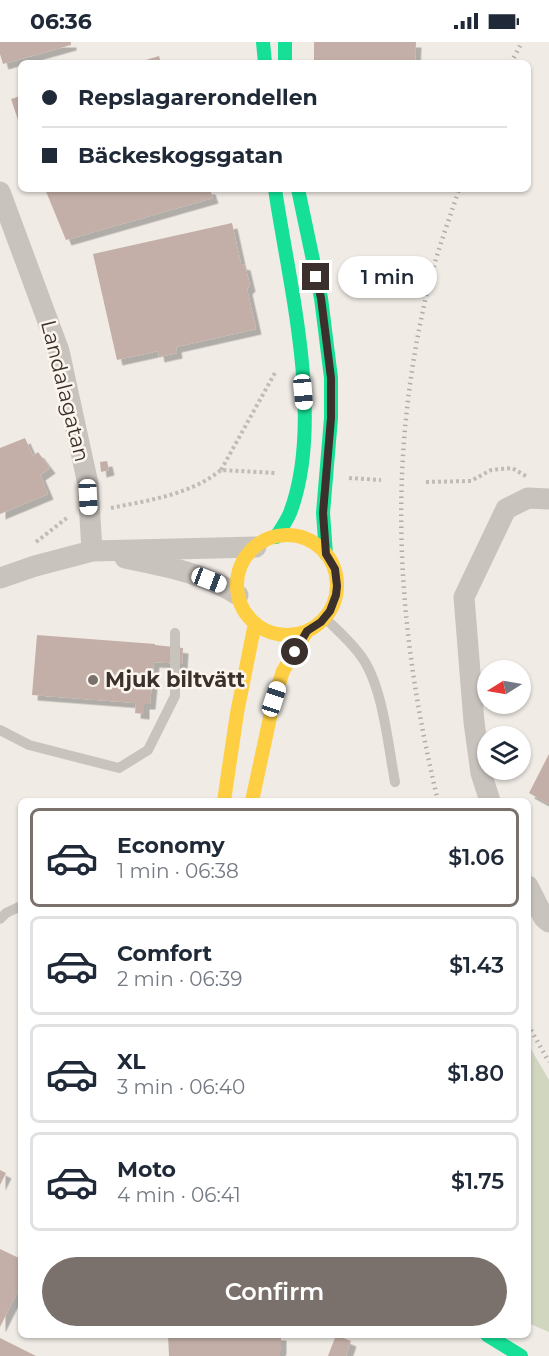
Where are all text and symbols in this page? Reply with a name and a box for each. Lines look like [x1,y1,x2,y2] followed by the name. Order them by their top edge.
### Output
[30,8,92,35] text: 06:36
[78,84,318,111] text: Repslagarerondellen
[78,142,283,169] text: Bäckeskogsgatan
[337,256,436,298] callout: 1 min
[302,263,329,290] route end
[361,265,414,289] text: 1 min
[36,317,95,464] street label: Landalagatan
[292,373,314,411] car
[78,479,98,515] car
[189,565,229,595] car
[281,638,308,665] route start
[477,660,531,714] north arrow
[477,660,531,780] map controls
[105,667,245,692] place label: Mjuk biltvätt
[86,673,100,687] marker: Mjuk biltvätt
[260,679,288,719] car
[477,726,531,780] button: layers
[45,831,99,885] icon: car
[117,832,225,859] text: Economy
[448,844,504,871] text: $1.06
[117,859,239,883] text: 1 min · 06:38
[45,939,99,993] icon: car
[117,940,212,967] text: Comfort
[449,952,504,979] text: $1.43
[117,967,242,991] text: 2 min · 06:39
[45,1047,99,1101] icon: car
[117,1048,146,1075] text: XL
[447,1060,504,1087] text: $1.80
[117,1075,245,1099] text: 3 min · 06:40
[45,1155,99,1209] icon: car
[117,1156,176,1183] text: Moto
[451,1168,504,1195] text: $1.75
[117,1183,241,1207] text: 4 min · 06:41
[42,1257,507,1326] button: Confirm

